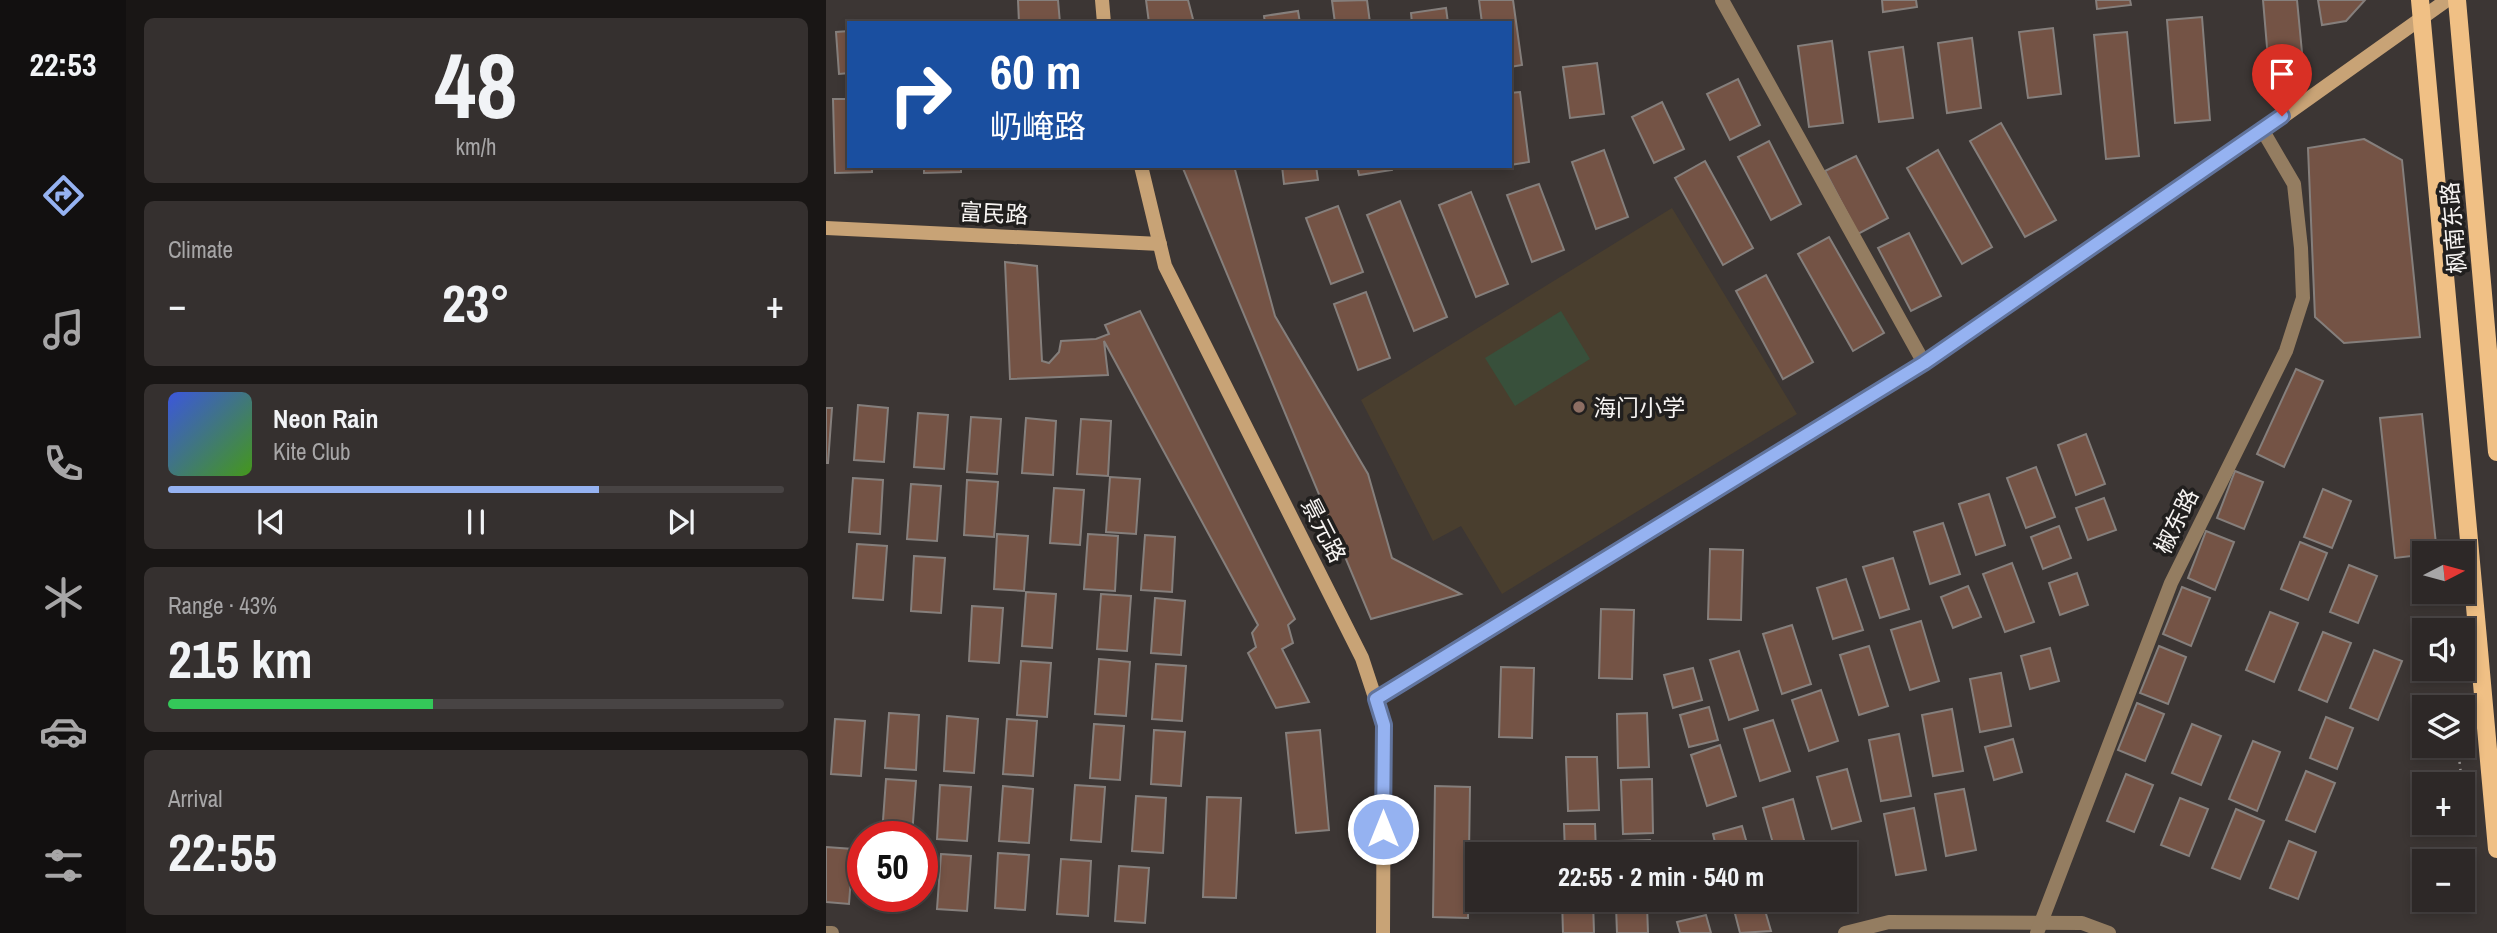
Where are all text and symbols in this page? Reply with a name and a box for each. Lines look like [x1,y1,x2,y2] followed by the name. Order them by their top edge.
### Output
[435,24,518,146] text: 48
[990,38,1082,104] text: 60 m
[29,43,97,86] text: 22:53
[2252,44,2312,116] pin
[875,49,966,140] icon: right
[2263,55,2301,93] icon: arrive
[990,105,1086,148] text: 屷崦路
[456,131,496,162] text: km/h
[39,171,88,220] icon: directions
[2434,181,2472,275] street label: 枫南东路
[959,196,1029,230] street label: 富民路
[168,234,233,265] text: Climate
[442,268,510,338] text: 23°
[168,279,186,330] text: −
[766,279,784,330] text: +
[39,305,88,354] icon: music
[1593,392,1685,423] place label: 海门小学
[1571,399,1587,415] marker: 海门小学
[273,401,378,436] text: Neon Rain
[273,436,351,467] text: Kite Club
[39,439,88,488] icon: phone
[2147,483,2205,559] street label: 椒东路
[1295,492,1353,568] street label: 景元路
[252,503,290,541] icon: previous
[457,503,495,541] icon: pause
[662,503,700,541] icon: next
[2412,541,2474,604] north arrow
[2412,541,2475,912] map controls
[39,573,88,622] icon: climate
[168,590,277,621] text: Range · 43%
[2412,618,2475,681] button: sound
[168,624,313,694] text: 215 km
[2412,695,2475,758] button: layers
[39,707,88,756] icon: car
[2412,772,2475,835] button: +
[168,783,223,814] text: Arrival
[1346,792,1420,866] position arrow
[168,817,277,887] text: 22:55
[847,821,938,912] speed limit sign: 50
[39,841,88,890] icon: filters
[2412,849,2475,912] button: −
[1558,859,1764,894] text: 22:55 · 2 min · 540 m

